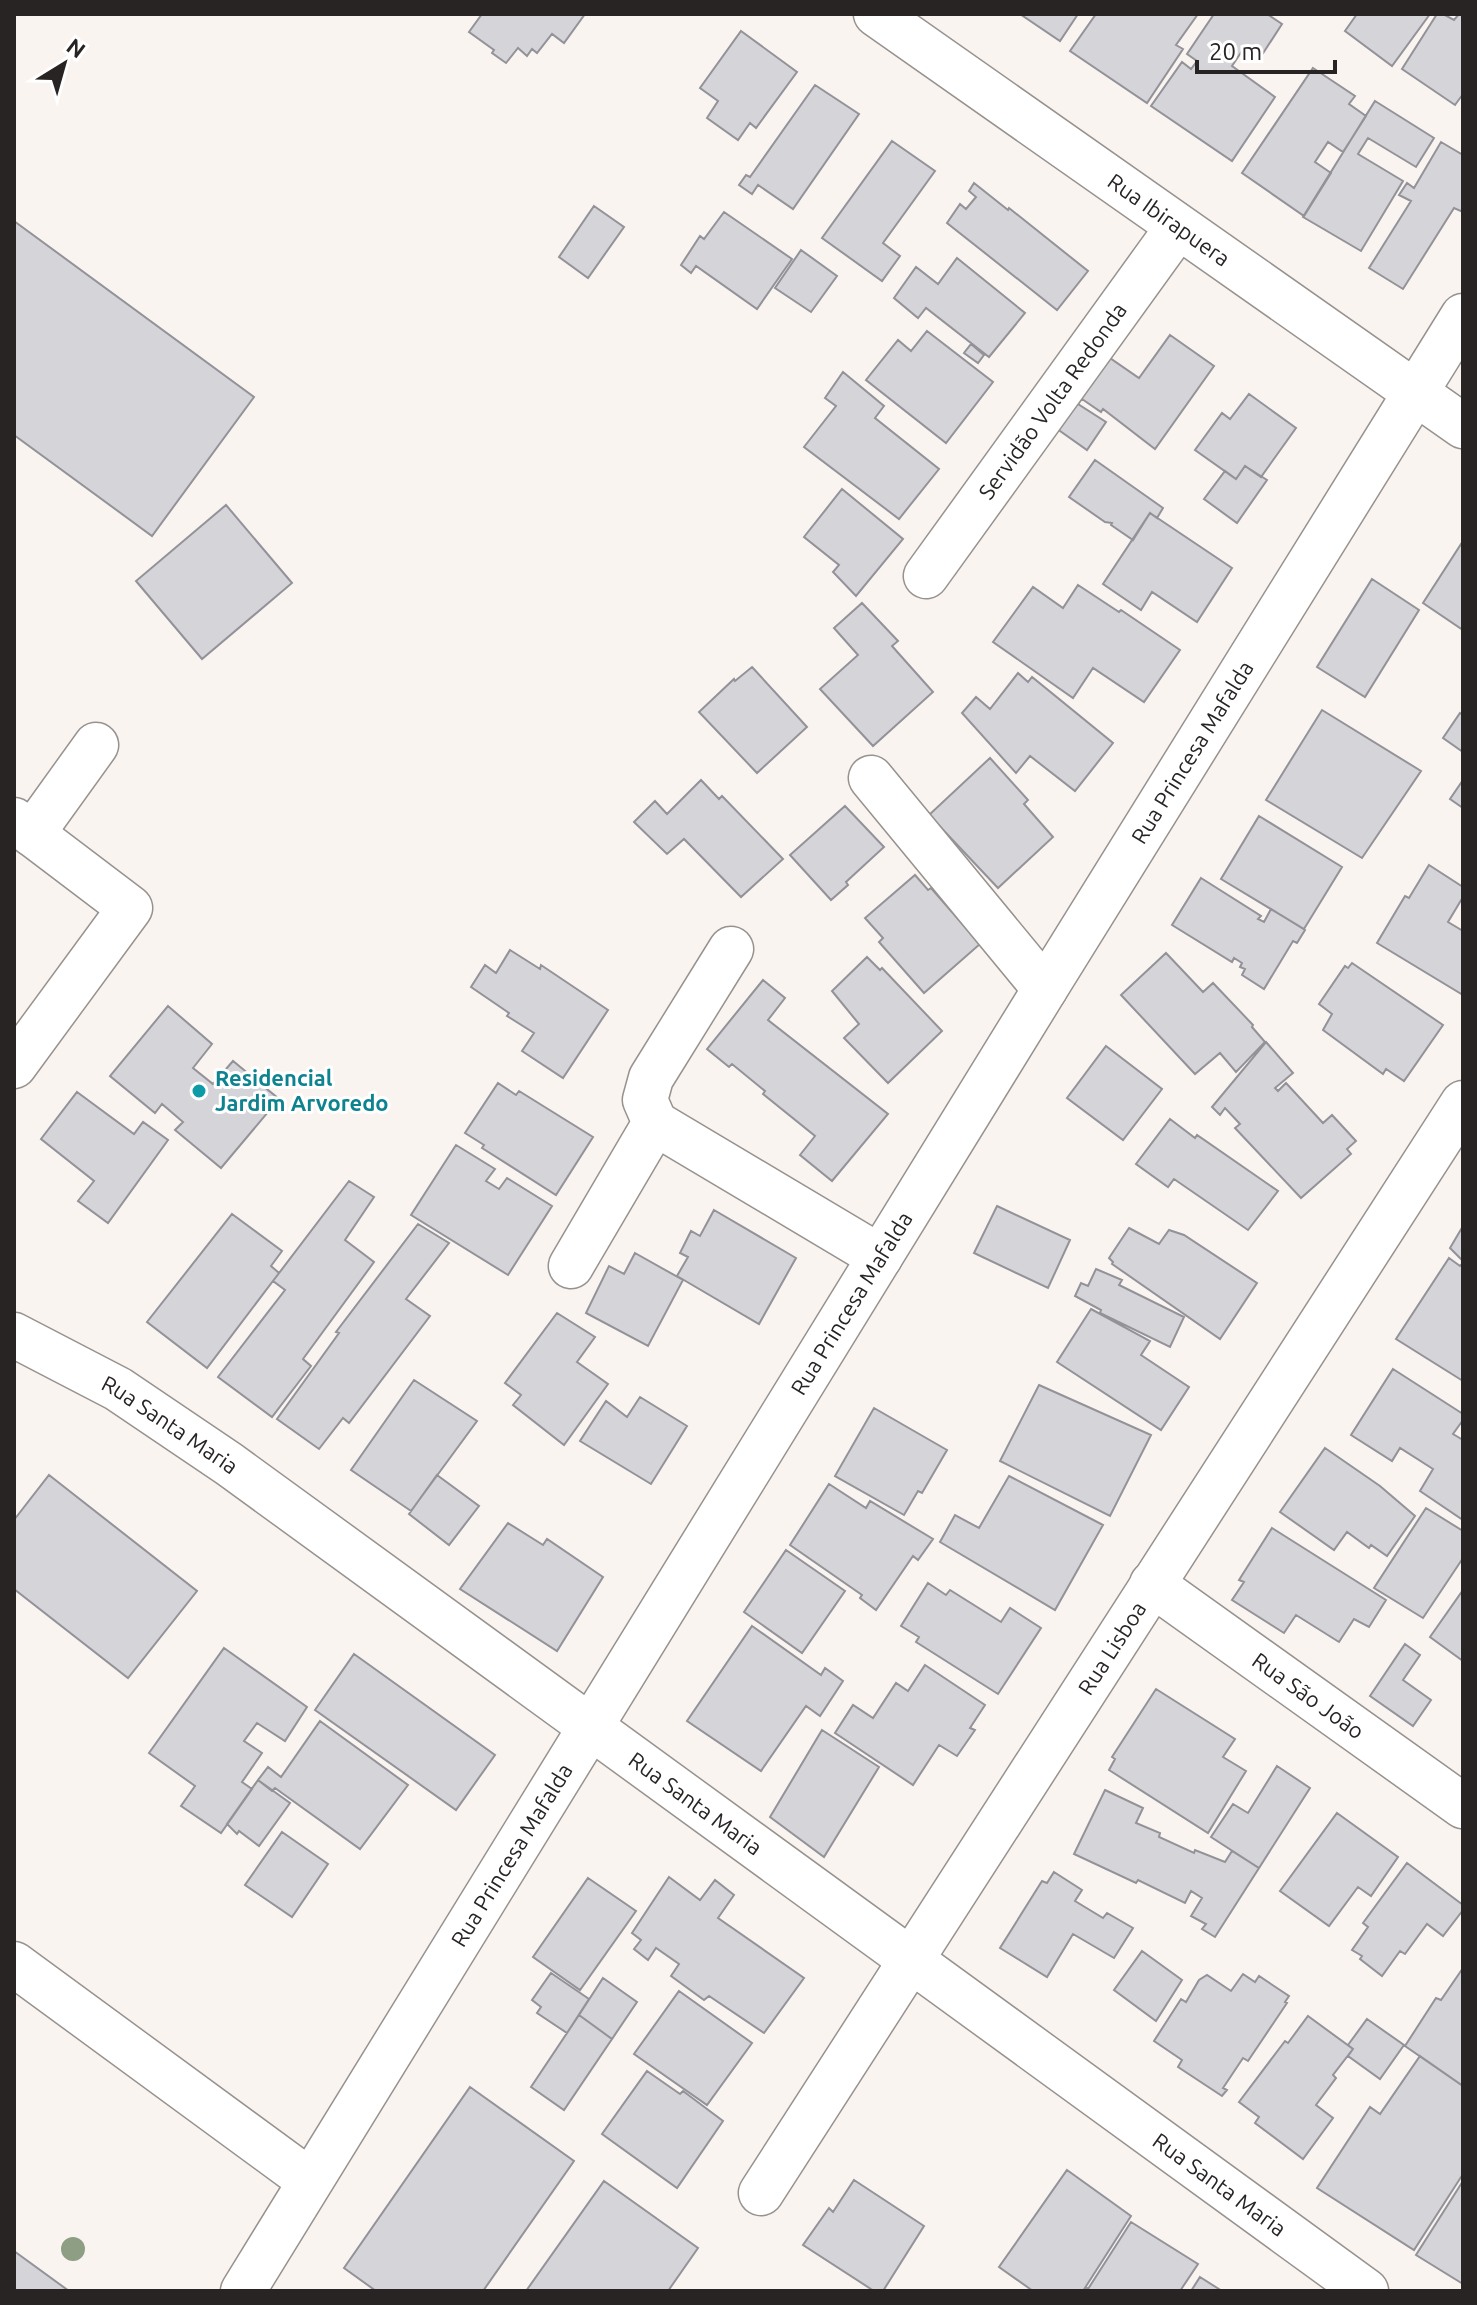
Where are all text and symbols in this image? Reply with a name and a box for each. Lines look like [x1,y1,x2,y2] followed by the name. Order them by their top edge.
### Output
[24,24,104,104] north arrow
[1197,24,1335,74] scale bar
[62,33,90,63] text: N
[1209,38,1262,65] text: 20 m
[1103,168,1235,271] street label: Rua Ibirapuera
[973,298,1131,504] street label: Servidão Volta Redonda
[1126,656,1258,848] street label: Rua Princesa Mafalda
[215,1065,389,1115] place label: Residencial Jardim Arvoredo
[190,1082,208,1100] marker: Residencial Jardim Arvoredo
[785,1207,917,1399] street label: Rua Princesa Mafalda
[98,1370,243,1478] street label: Rua Santa Maria
[1072,1597,1151,1699] street label: Rua Lisboa
[1248,1647,1369,1743] street label: Rua São João
[624,1746,767,1860] street label: Rua Santa Maria
[445,1759,577,1951] street label: Rua Princesa Mafalda
[1148,2127,1291,2241] street label: Rua Santa Maria

